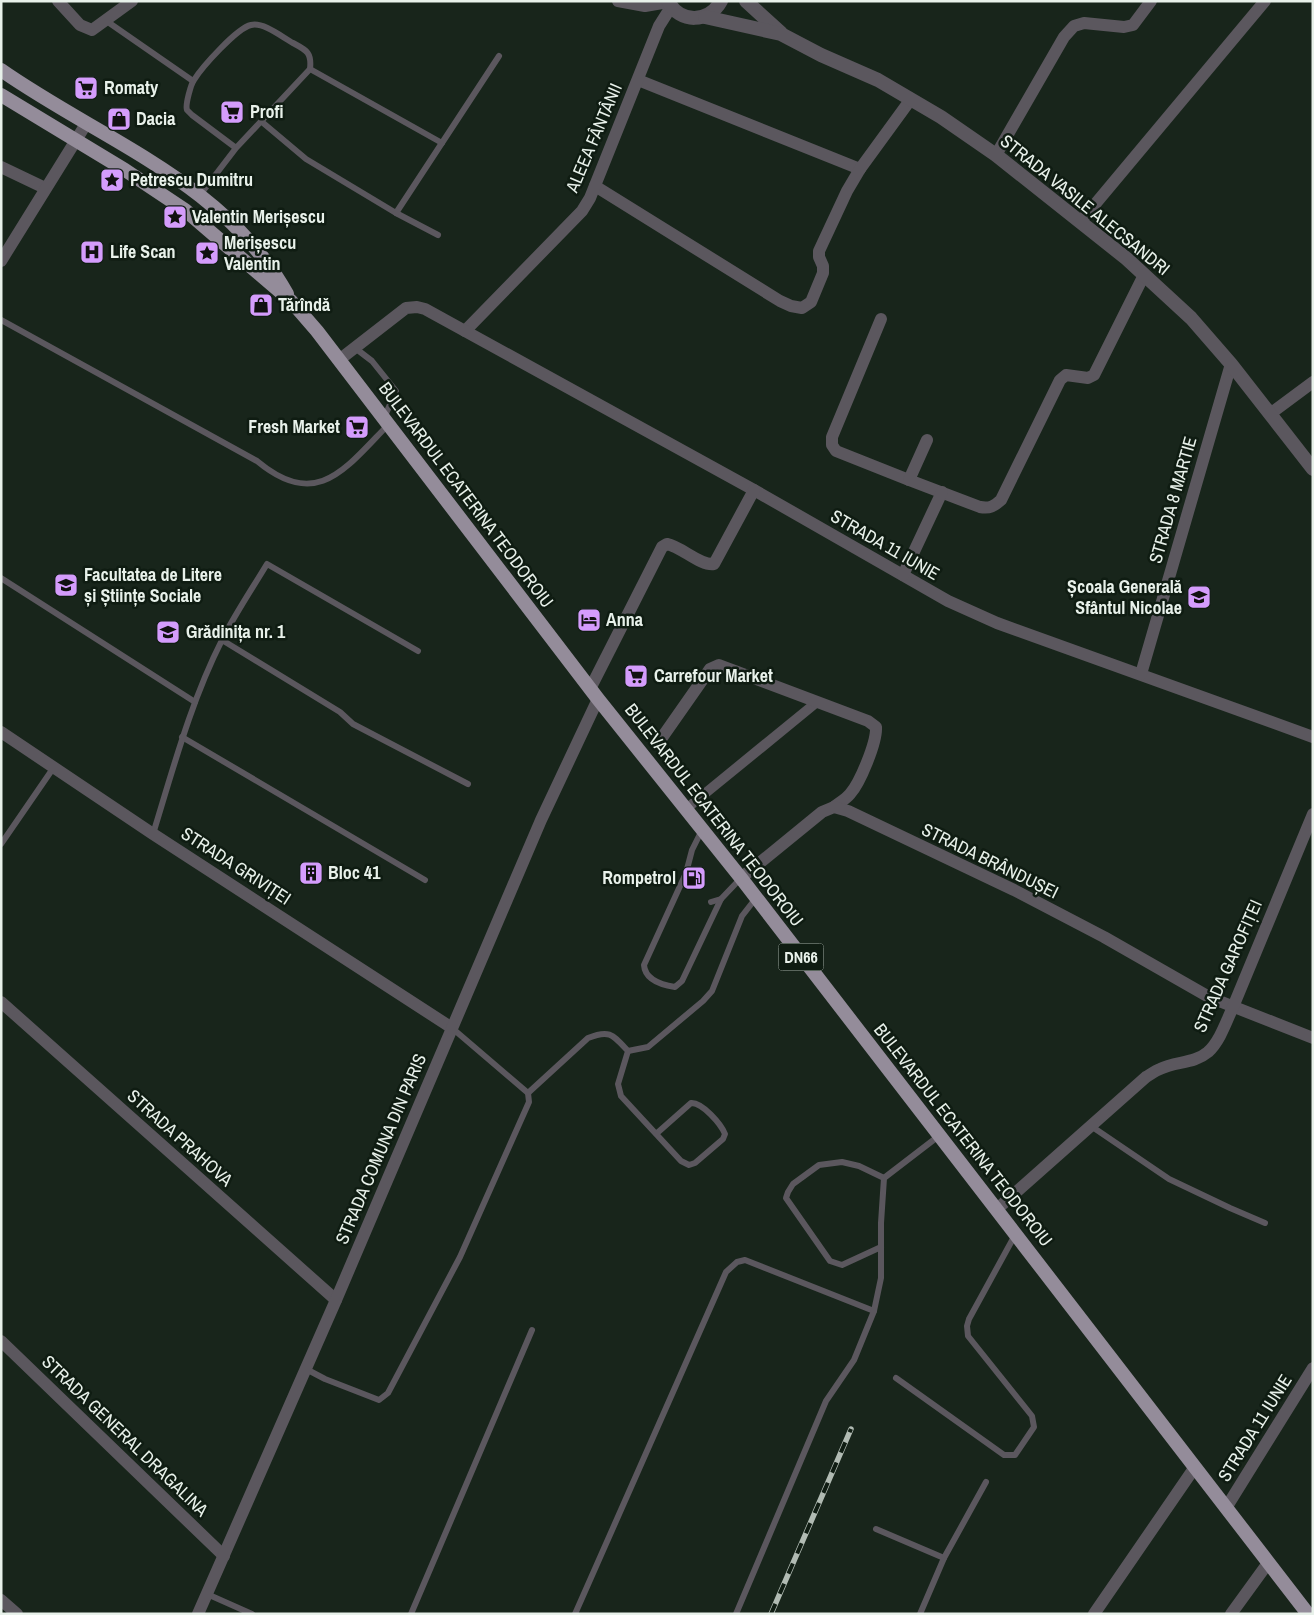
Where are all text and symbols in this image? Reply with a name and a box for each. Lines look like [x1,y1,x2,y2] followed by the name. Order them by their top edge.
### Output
[73,75,99,101] supermarket icon: Romaty
[104,75,159,100] place label: Romaty
[559,79,628,197] street label: ALEEA FÂNTÂNII
[219,99,245,125] supermarket icon: Profi
[250,99,284,124] place label: Profi
[106,106,132,132] shop icon: Dacia
[136,106,176,131] place label: Dacia
[995,128,1175,281] street label: STRADA VASILE ALECSANDRI
[99,167,125,193] place icon: Petrescu Dumitru
[130,167,253,192] place label: Petrescu Dumitru
[162,204,188,230] place icon: Valentin Merișescu
[192,204,325,229] place label: Valentin Merișescu
[224,230,296,276] place label: Merișescu Valentin
[79,239,105,265] hospital icon: Life Scan
[110,239,176,264] place label: Life Scan
[194,240,220,266] place icon: Merișescu Valentin
[248,292,274,318] shop icon: Tărîndă
[278,292,331,317] place label: Tărîndă
[373,377,560,613] street label: BULEVARDUL ECATERINA TEODOROIU
[248,414,340,439] place label: Fresh Market
[344,414,370,440] supermarket icon: Fresh Market
[1142,433,1203,566] street label: STRADA 8 MARTIE
[826,503,944,586] street label: STRADA 11 IUNIE
[84,562,222,608] place label: Facultatea de Litere și Științe Sociale
[53,572,79,598] school or university icon: Facultatea de Litere și Științe Sociale
[1067,574,1183,620] place label: Școala Generală Sfântul Nicolae
[1186,584,1212,610] school or university icon: Școala Generală Sfântul Nicolae
[576,607,602,633] hotel icon: Anna
[606,607,644,632] place label: Anna
[155,619,181,645] school or university icon: Grădinița nr. 1
[186,619,286,644] place label: Grădinița nr. 1
[623,663,649,689] supermarket icon: Carrefour Market
[654,663,773,688] place label: Carrefour Market
[619,698,809,931] street label: BULEVARDUL ECATERINA TEODOROIU
[918,817,1063,905] street label: STRADA BRÂNDUȘEI
[176,821,296,910] street label: STRADA GRIVIȚEI
[298,860,324,886] building icon: Bloc 41
[328,860,381,885] place label: Bloc 41
[602,865,676,890] place label: Rompetrol
[681,865,707,891] fuel station icon: Rompetrol
[1187,896,1268,1036] street label: STRADA GAROFIȚEI
[778,944,824,970] road number: DN66
[868,1018,1058,1251] street label: BULEVARDUL ECATERINA TEODOROIU
[329,1050,432,1248] street label: STRADA COMUNA DIN PARIS
[122,1083,239,1192] street label: STRADA PRAHOVA
[37,1349,214,1522] street label: STRADA GENERAL DRAGALINA
[1212,1369,1297,1486] street label: STRADA 11 IUNIE

